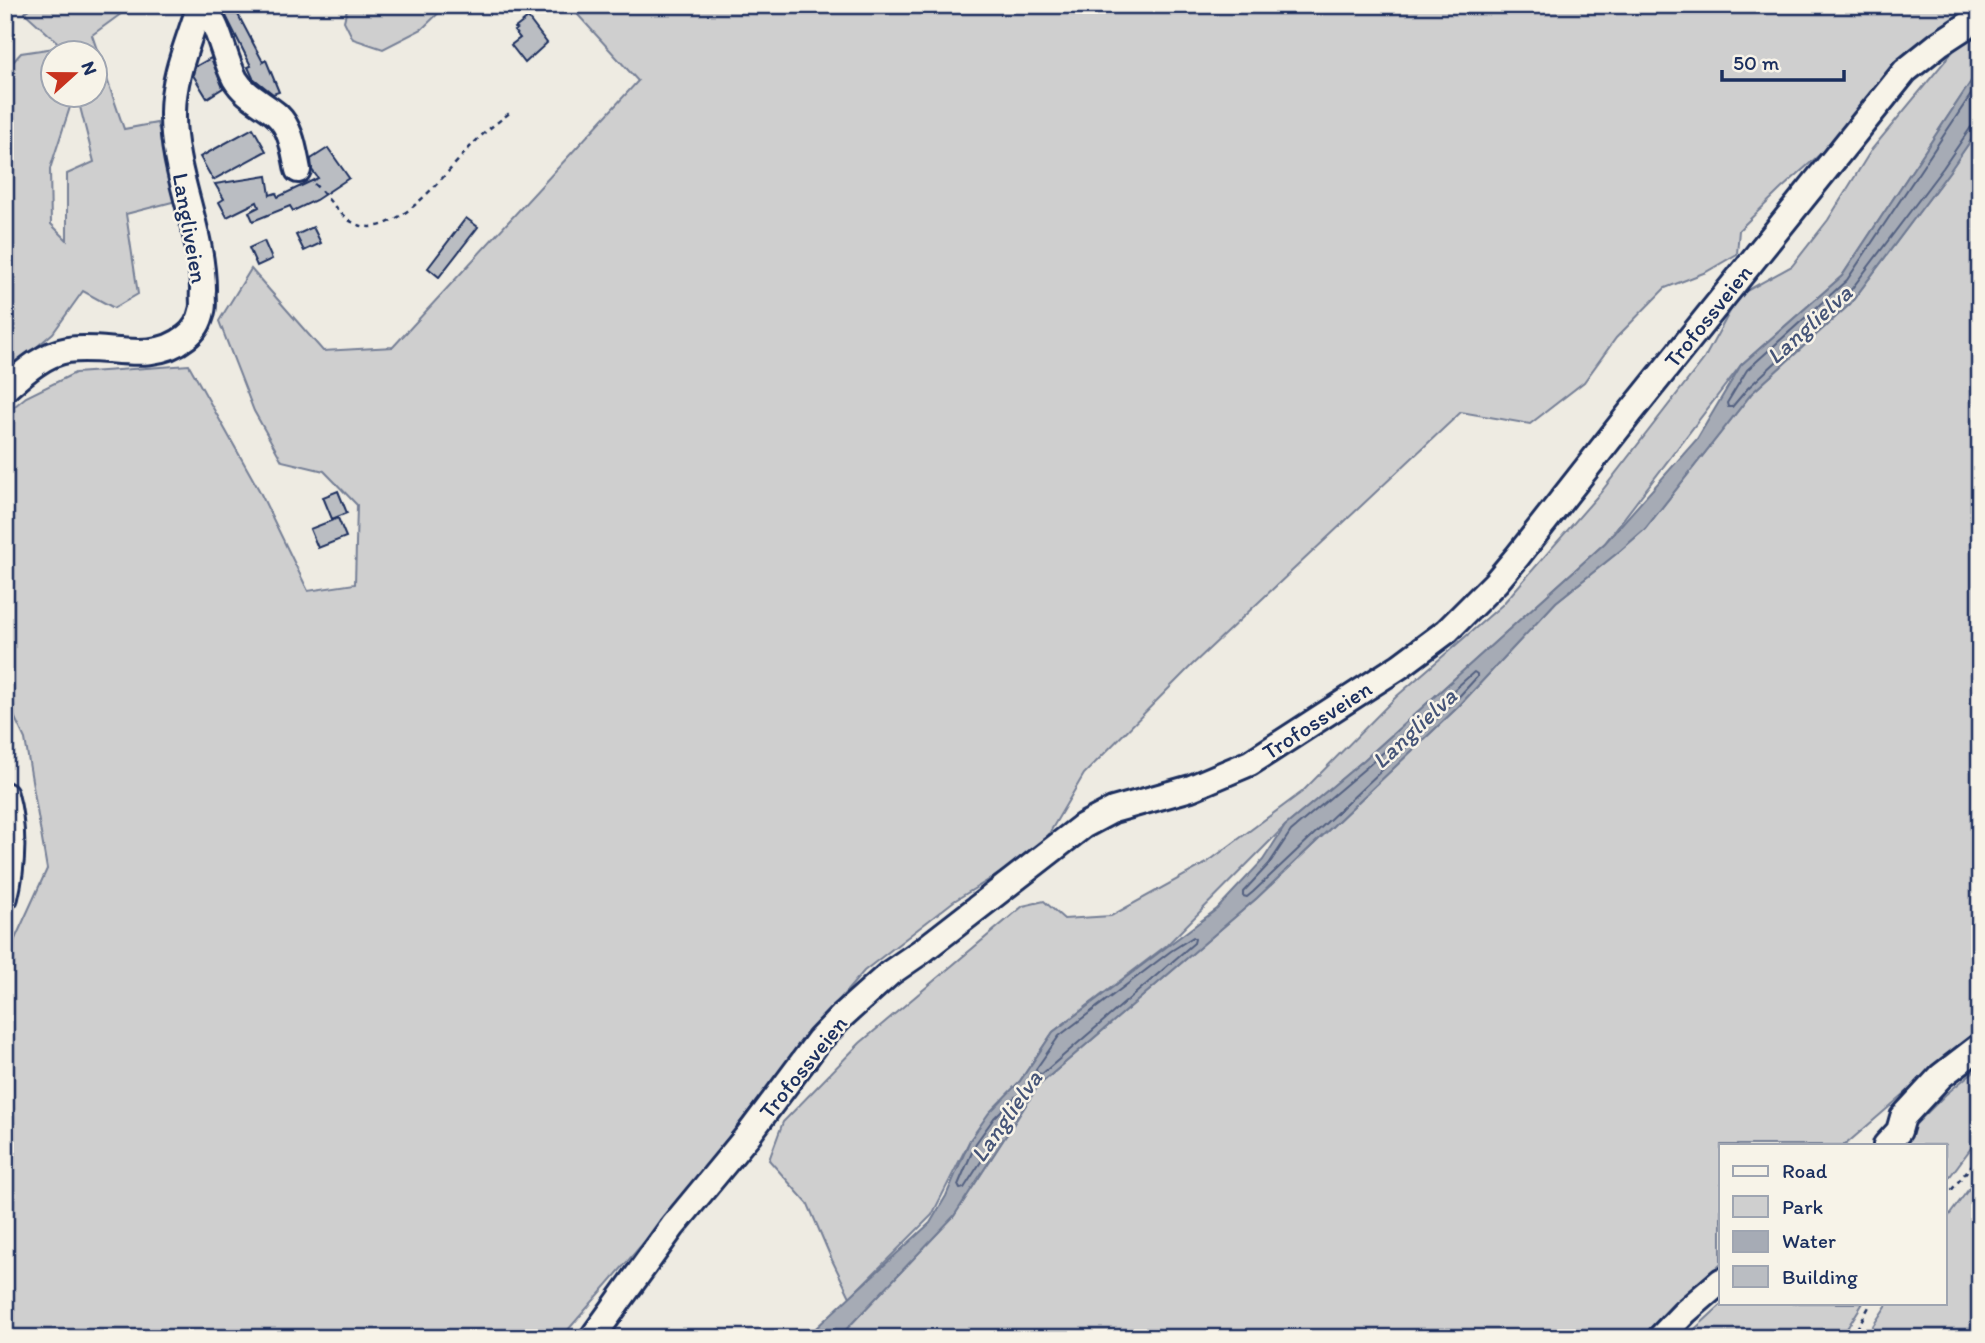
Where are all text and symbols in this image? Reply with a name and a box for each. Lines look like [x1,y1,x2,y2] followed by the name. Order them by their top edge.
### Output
[38,38,108,108] north arrow
[1722,38,1845,82] scale bar
[1733,50,1780,75] text: 50 m
[76,58,102,78] text: N
[167,171,213,285] street label: Langliveien
[1658,259,1758,373] street label: Trofossveien
[1760,278,1858,370] water label: Langlielva
[1257,674,1377,766] street label: Trofossveien
[1366,681,1463,775] water label: Langlielva
[753,1010,853,1124] street label: Trofossveien
[964,1064,1048,1167] water label: Langlielva
[1719,1144,1946,1304] legend
[1782,1158,1828,1183] text: Road
[1782,1194,1824,1219] text: Park
[1782,1228,1836,1253] text: Water
[1782,1264,1858,1289] text: Building

